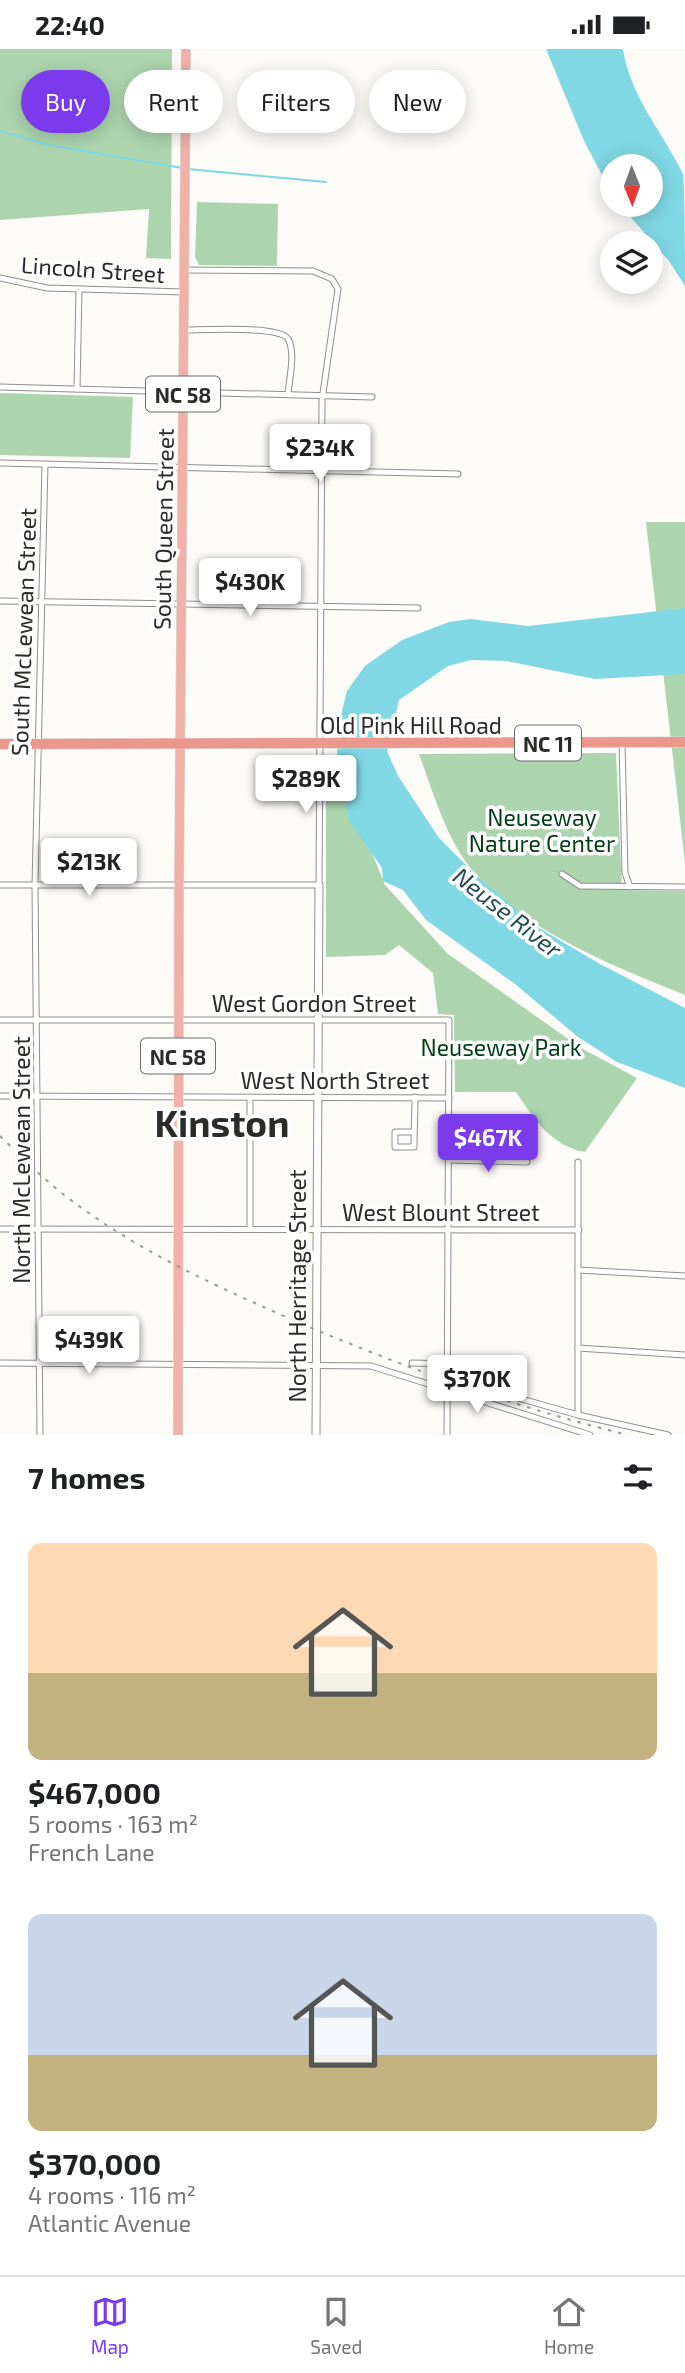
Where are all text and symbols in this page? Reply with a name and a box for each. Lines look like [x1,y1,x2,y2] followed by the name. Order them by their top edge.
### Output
[35,9,105,40] text: 22:40
[21,70,110,133] chip: Buy
[124,70,223,133] chip: Rent
[237,70,355,133] chip: Filters
[369,70,466,133] chip: New
[600,154,663,217] north arrow
[600,154,663,294] map controls
[600,231,663,294] button: layers
[20,250,166,288] street label: Lincoln Street
[146,377,220,411] road number: NC 58
[271,425,369,484] pin: $234K
[147,428,179,630] street label: South Queen Street
[286,433,354,461] text: $234K
[5,507,41,756] street label: South McLewean Street
[201,559,299,618] pin: $430K
[215,567,285,595] text: $430K
[320,711,502,739] street label: Old Pink Hill Road
[515,725,581,761] road number: NC 11
[257,755,355,815] pin: $289K
[271,764,341,792] text: $289K
[469,803,615,857] park label: Neuseway Nature Center
[40,839,138,898] pin: $213K
[57,847,121,875] text: $213K
[448,861,568,964] water label: Neuse River
[212,989,416,1017] street label: West Gordon Street
[420,1033,582,1061] park label: Neuseway Park
[7,1036,35,1284] street label: North McLewean Street
[141,1039,215,1073] road number: NC 58
[241,1066,430,1094] street label: West North Street
[155,1100,289,1144] district label: Kinston
[439,1115,537,1174] pin: $467K
[454,1123,522,1151] text: $467K
[283,1169,311,1403] street label: North Herritage Street
[342,1198,540,1226] street label: West Blount Street
[40,1317,138,1376] pin: $439K
[54,1325,124,1353] text: $439K
[428,1355,526,1415] pin: $370K
[443,1364,511,1392] text: $370K
[619,1458,657,1496] icon: filters
[28,1459,145,1495] text: 7 homes
[280,1589,406,1715] icon: home
[28,1774,161,1810] text: $467,000
[28,1810,198,1838] text: 5 rooms · 163 m²
[28,1838,155,1866] text: French Lane
[280,1960,406,2086] icon: home
[28,2145,161,2181] text: $370,000
[28,2181,196,2209] text: 4 rooms · 116 m²
[28,2209,191,2237] text: Atlantic Avenue
[91,2293,129,2358] tab: Map
[310,2293,362,2358] tab: Saved
[544,2293,594,2358] tab: Home

